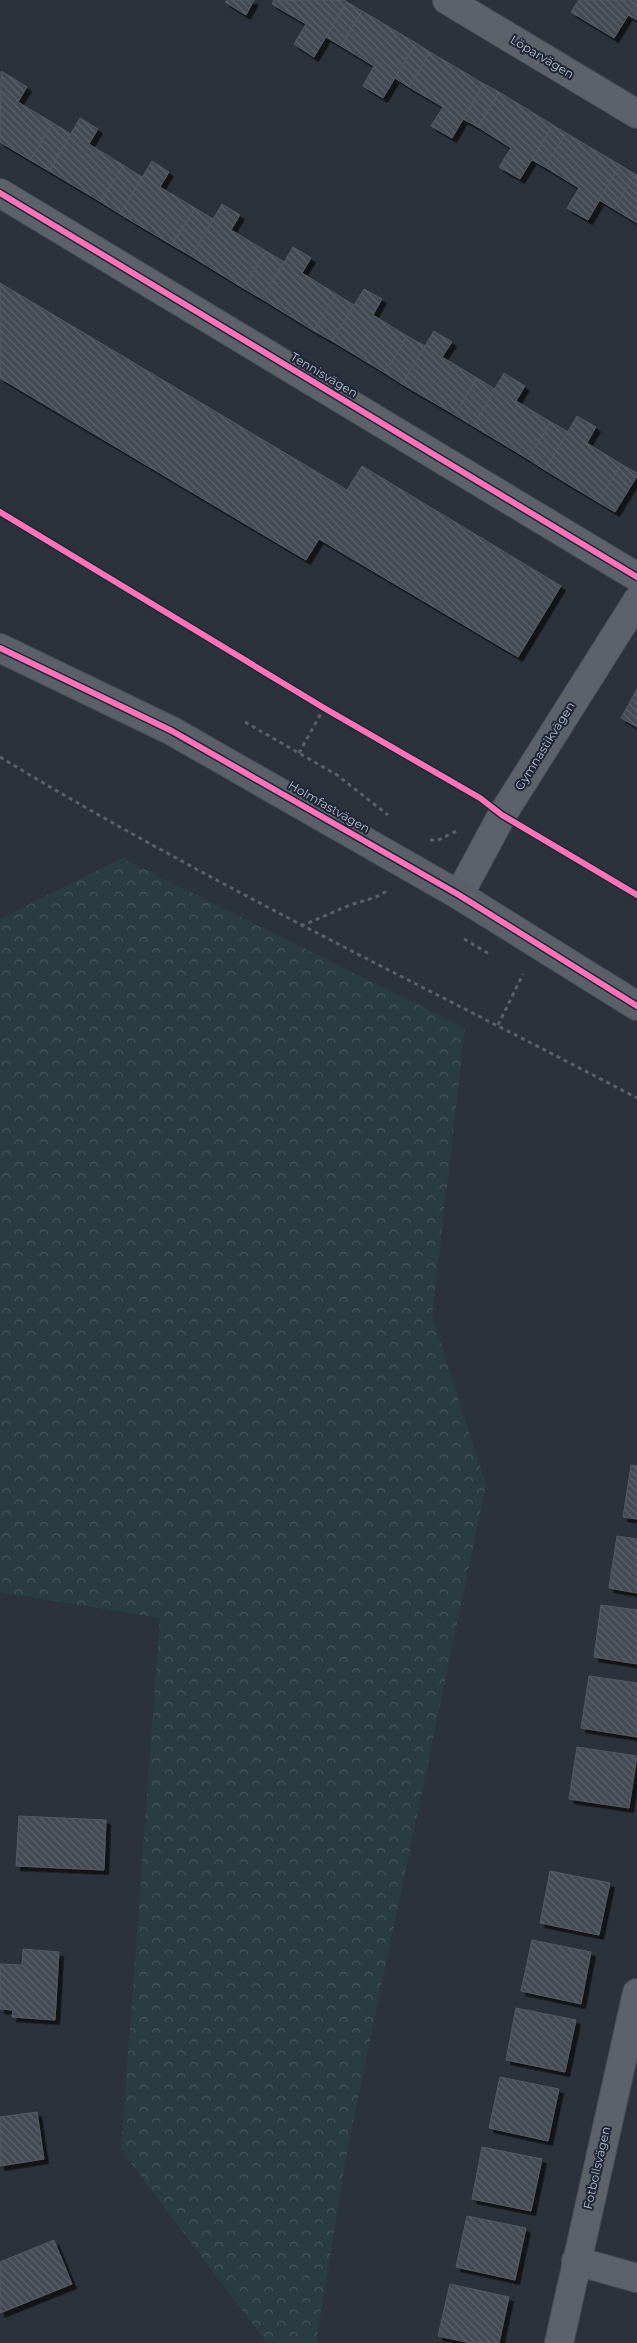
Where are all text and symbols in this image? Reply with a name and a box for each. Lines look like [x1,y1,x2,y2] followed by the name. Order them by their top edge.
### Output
[508,32,577,81] street label: Löparvägen
[288,349,361,400] street label: Tennisvägen
[511,699,578,793] street label: Gymnastikvägen
[286,777,373,836] street label: Holmfastvägen
[580,2125,613,2211] street label: Fotbollsvägen

